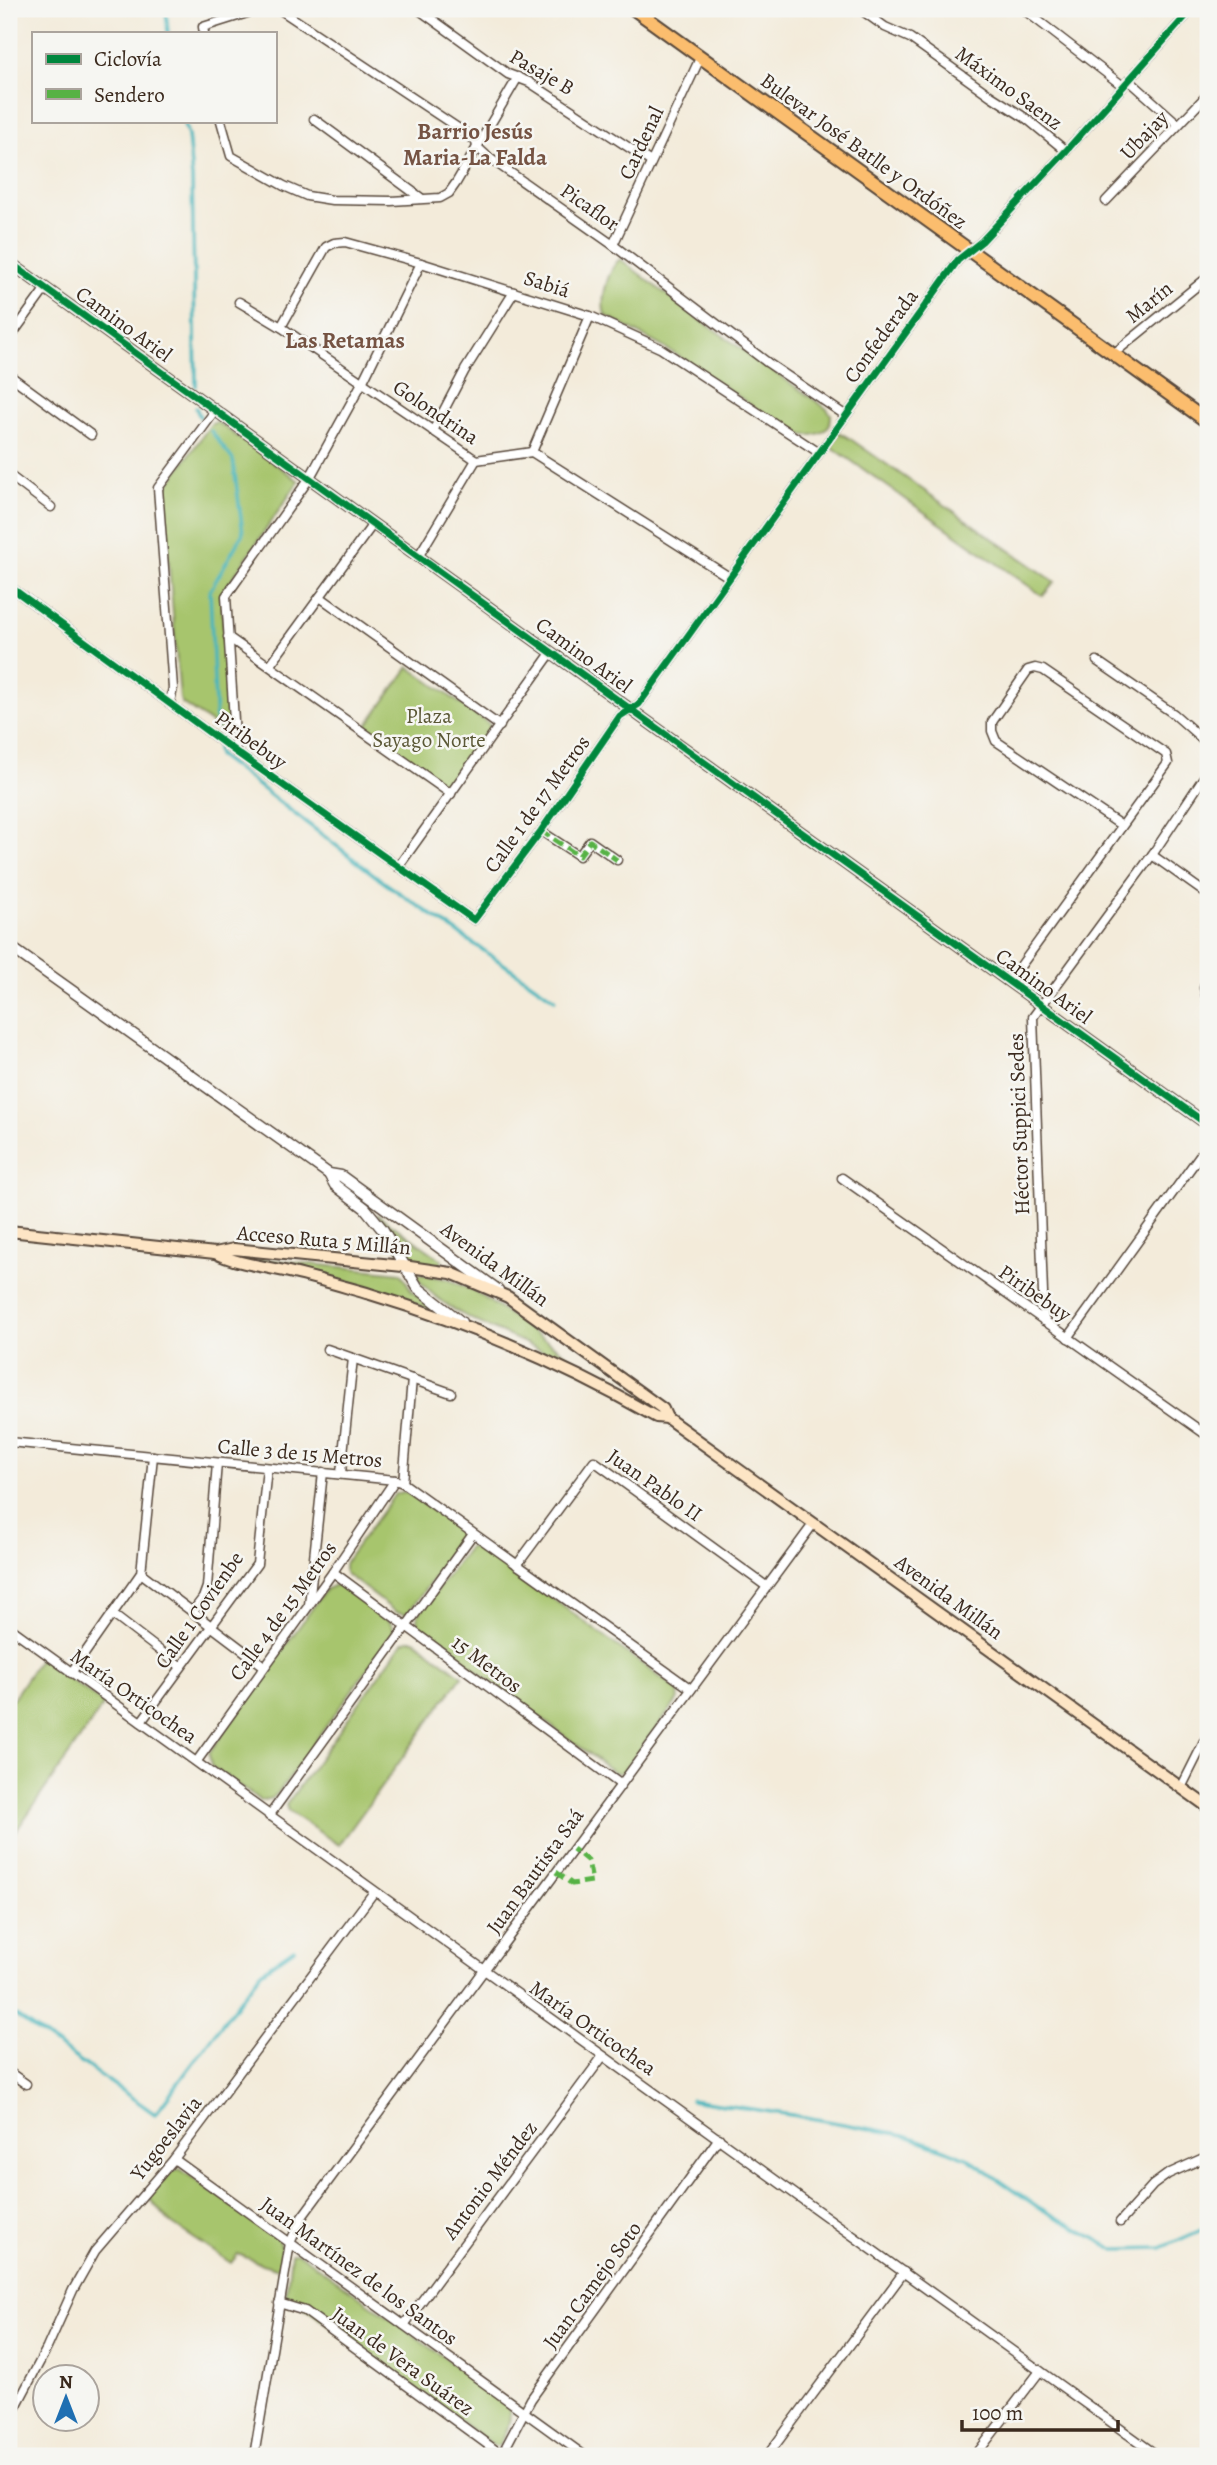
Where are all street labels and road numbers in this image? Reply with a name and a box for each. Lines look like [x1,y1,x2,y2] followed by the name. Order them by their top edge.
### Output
[950,40,1068,136] street label: Máximo Saenz
[504,42,580,102] street label: Pasaje B
[755,66,973,236] street label: Bulevar José Batlle y Ordóñez
[612,102,670,184] street label: Cardenal
[1114,104,1175,166] street label: Ubajay
[555,177,625,237] street label: Picaflor
[520,263,574,305] street label: Sabiá
[1120,274,1178,330] street label: Marín
[70,280,178,368] street label: Camino Ariel
[837,283,925,389] street label: Confederada
[388,373,484,451] street label: Golondrina
[530,611,638,699] street label: Camino Ariel
[209,704,293,776] street label: Piribebuy
[478,730,596,878] street label: Calle 1 de 17 Metros
[990,942,1098,1030] street label: Camino Ariel
[1002,1032,1036,1216] street label: Héctor Suppici Sedes
[434,1214,555,1313] street label: Avenida Millán
[235,1218,412,1262] street label: Acceso Ruta 5 Millán
[993,1258,1077,1329] street label: Piribebuy
[216,1432,384,1474] street label: Calle 3 de 15 Metros
[602,1442,708,1528] street label: Juan Pablo II
[223,1536,343,1686] street label: Calle 4 de 15 Metros
[148,1546,250,1674] street label: Calle 1 Covienbe
[888,1547,1009,1646] street label: Avenida Millán
[446,1629,528,1699] street label: 15 Metros
[65,1642,203,1750] street label: María Orticochea
[480,1802,590,1940] street label: Juan Bautista Saá
[524,1974,662,2082] street label: María Orticochea
[123,2090,208,2187] street label: Yugoeslavia
[436,2115,544,2246] street label: Antonio Méndez
[255,2190,463,2352] street label: Juan Martínez de los Santos
[536,2216,648,2354] street label: Juan Camejo Soto
[326,2300,480,2422] street label: Juan de Vera Suárez

